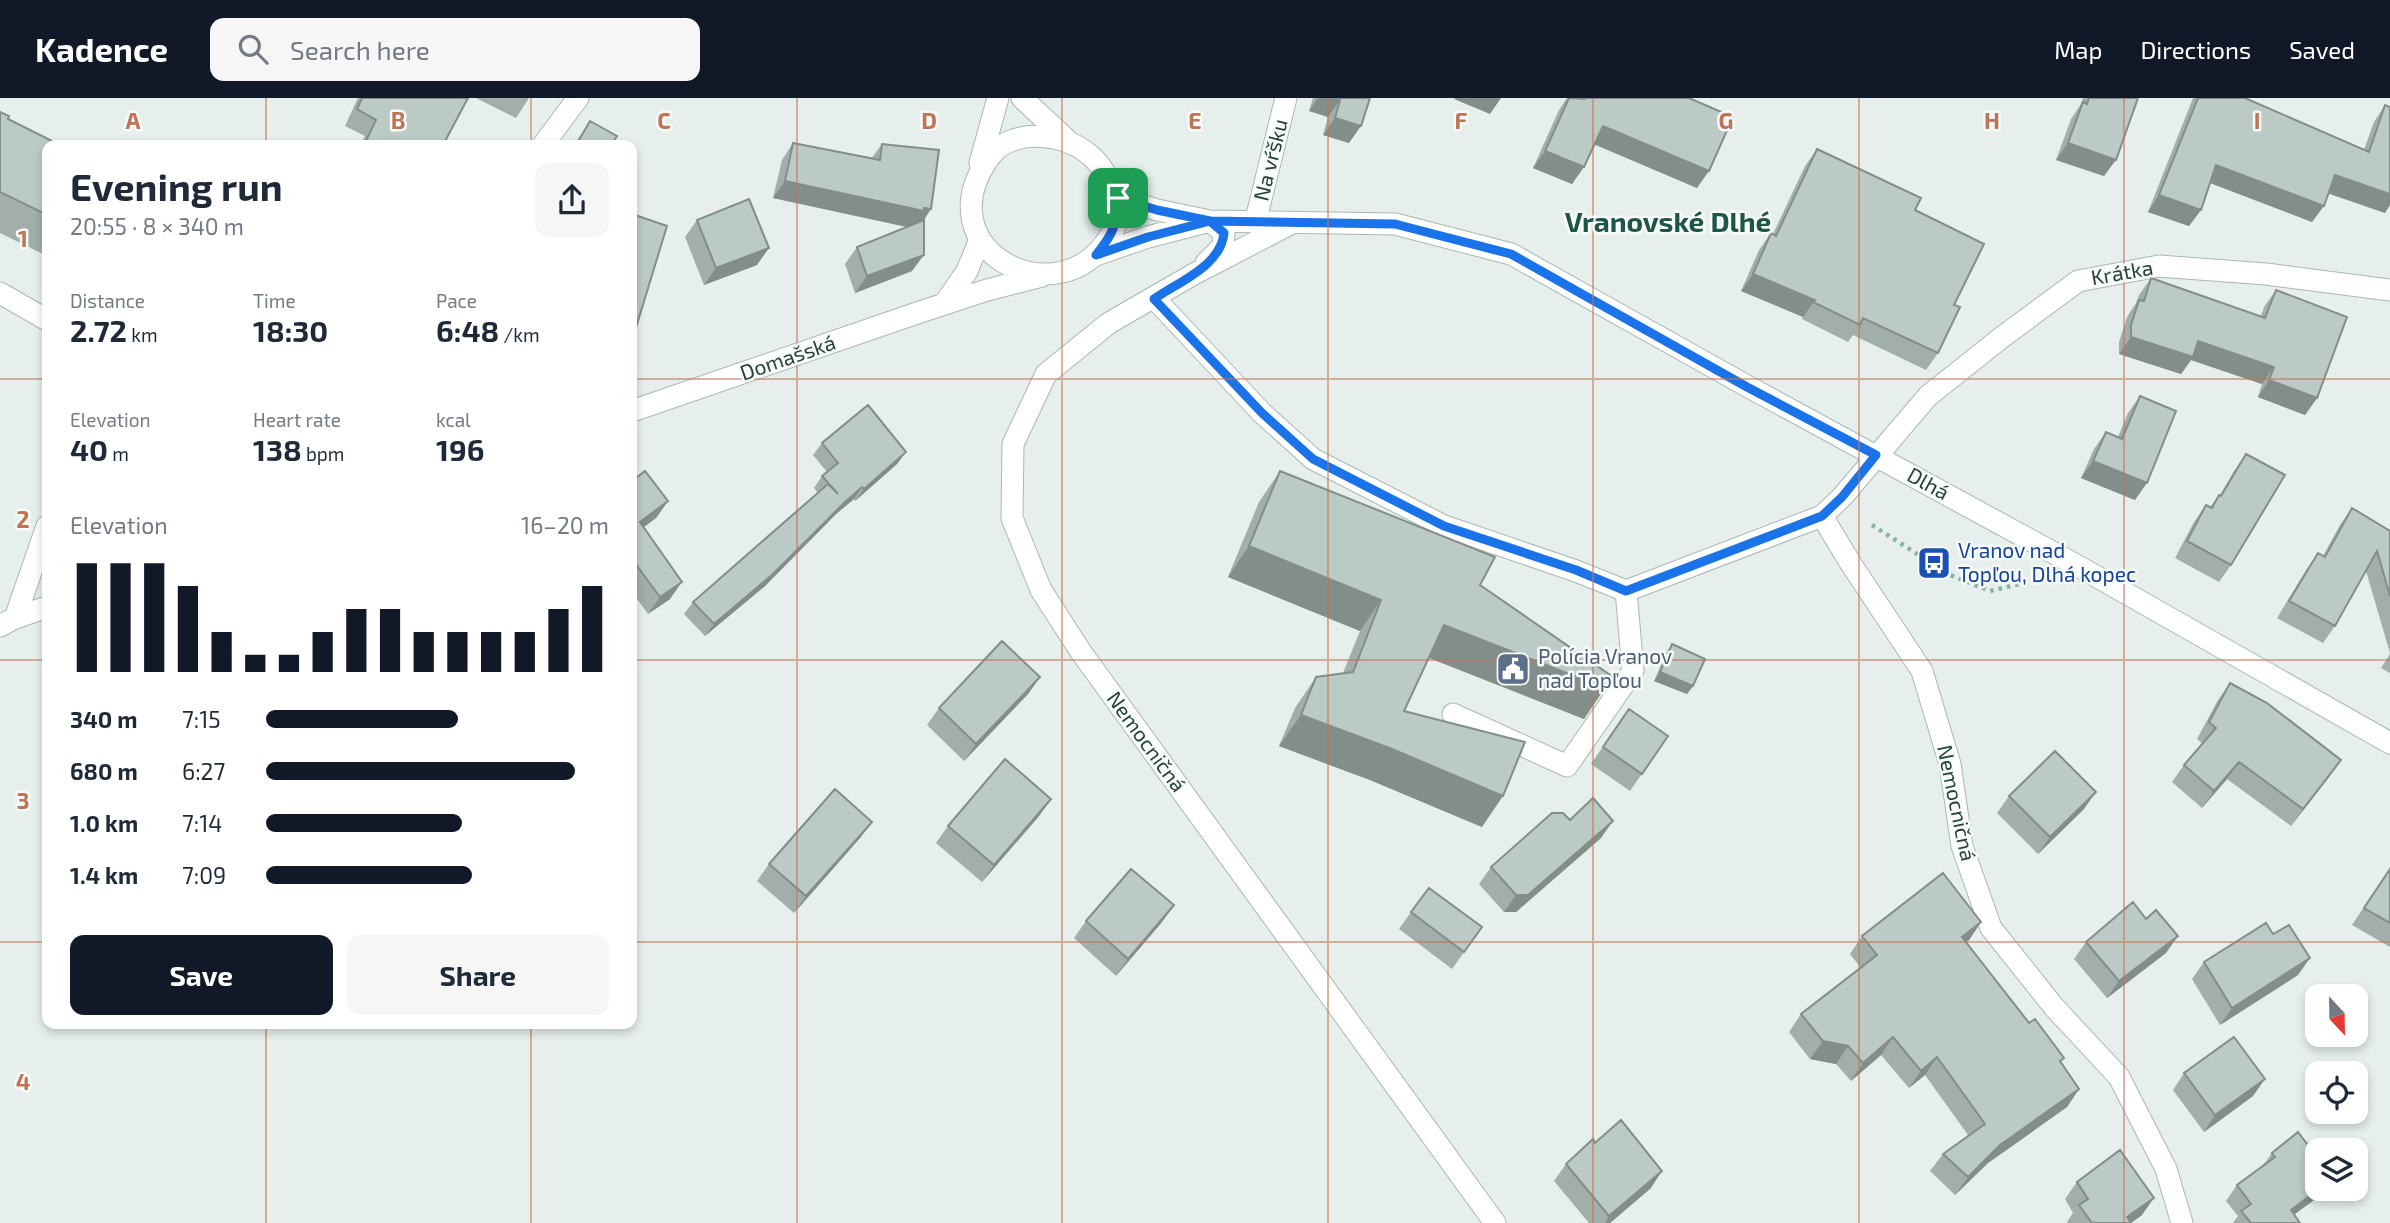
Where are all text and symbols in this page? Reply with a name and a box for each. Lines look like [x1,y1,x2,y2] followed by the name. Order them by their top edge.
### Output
[210,18,700,81] search box
[35,29,168,69] text: Kadence
[234,30,272,68] icon: search
[290,34,430,65] text: Search here
[2054,35,2102,64] text: Map
[2140,35,2251,64] text: Directions
[2289,35,2355,64] text: Saved
[125,106,141,134] text: A
[391,106,405,134] text: B
[657,106,671,134] text: C
[921,106,937,134] text: D
[1188,106,1202,134] text: E
[1455,106,1468,134] text: F
[1719,106,1733,134] text: G
[1984,106,2000,134] text: H
[2254,106,2260,134] text: I
[1247,116,1292,203] street label: Na vŕšku
[70,163,283,209] text: Evening run
[535,163,609,237] button: share
[1088,168,1148,228] pin
[1099,179,1137,217] icon: arrive
[1565,204,1771,238] district label: Vranovské Dlhé
[70,212,244,240] text: 20:55 · 8 × 340 m
[18,224,28,252] text: 1
[2089,254,2155,289] street label: Krátka
[70,289,145,312] text: Distance
[253,289,296,312] text: Time
[436,289,477,312] text: Pace
[70,312,127,348] text: 2.72
[253,312,328,348] text: 18:30
[436,312,499,348] text: 6:48
[127,323,158,346] text: km
[499,323,540,346] text: /km
[736,329,839,385] street label: Domašská
[70,408,151,431] text: Elevation
[253,408,341,431] text: Heart rate
[436,408,471,431] text: kcal
[70,431,108,467] text: 40
[253,431,302,467] text: 138
[436,431,484,467] text: 196
[108,442,129,465] text: m
[302,442,344,465] text: bpm
[1903,461,1954,504] street label: Dlhá
[16,505,30,533] text: 2
[70,511,168,539] text: Elevation
[521,511,609,539] text: 16–20 m
[1958,537,2136,586] place label: Vranov nad Topľou, Dlhá kopec
[1915,544,1953,582] bus stop icon: Vranov nad Topľou, Dlhá kopec
[1538,643,1672,692] place label: Polícia Vranov nad Topľou
[1494,650,1532,688] public building icon: Polícia Vranov nad Topľou
[1102,686,1192,796] street label: Nemocničná
[70,705,137,733] text: 340 m
[182,705,221,733] text: 7:15
[1933,742,1982,863] street label: Nemocničná
[70,757,138,785] text: 680 m
[182,757,225,785] text: 6:27
[16,786,30,814] text: 3
[70,809,138,837] text: 1.0 km
[182,809,223,837] text: 7:14
[70,861,138,889] text: 1.4 km
[182,861,226,889] text: 7:09
[70,935,333,1015] button: Save
[347,935,609,1015] button: Share
[2305,984,2368,1046] north arrow
[2305,984,2368,1201] map controls
[2305,1061,2368,1124] button: locate
[16,1067,30,1095] text: 4
[2305,1138,2368,1201] button: layers

